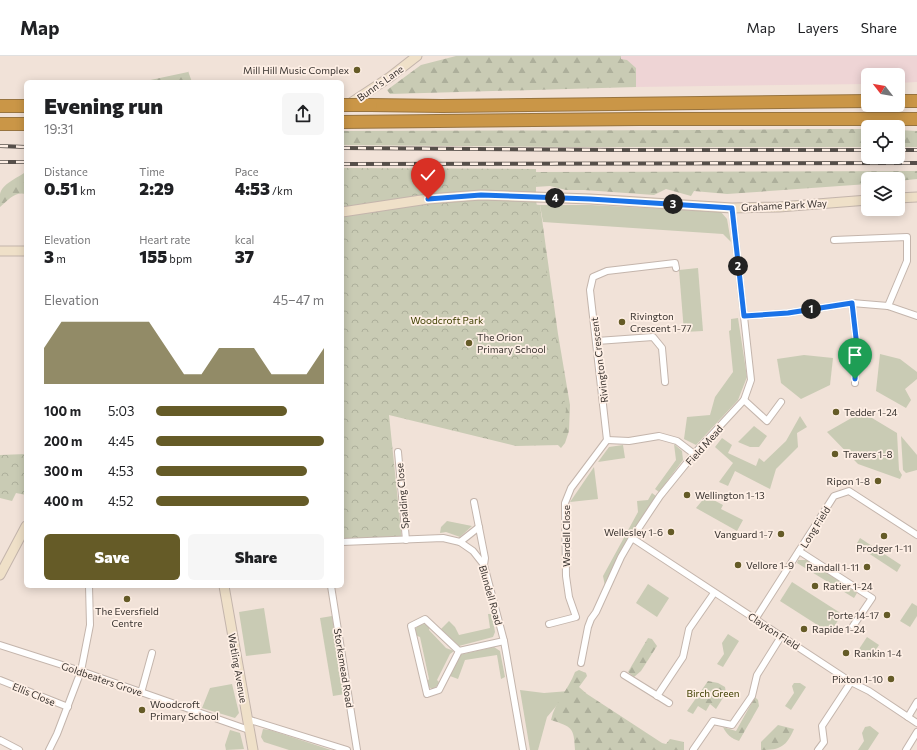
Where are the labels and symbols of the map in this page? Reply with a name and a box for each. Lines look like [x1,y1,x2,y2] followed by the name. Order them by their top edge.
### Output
[354,63,406,103] street label: Bunn's Lane
[243,64,350,76] place label: Mill Hill Music Complex
[352,65,362,75] marker: Mill Hill Music Complex
[861,68,905,112] north arrow
[411,158,445,199] pin
[545,188,565,208] pin: 4
[663,194,683,214] pin: 3
[741,197,827,213] street label: Grahame Park Way
[728,256,748,276] pin: 2
[801,299,821,319] pin: 1
[630,310,692,334] place label: Rivington Crescent 1-77
[411,314,484,326] park label: Woodcroft Park
[588,316,610,404] street label: Rivington Crescent
[617,317,627,327] marker: Rivington Crescent 1-77
[477,331,546,355] place label: The Orion Primary School
[464,338,474,348] marker: The Orion Primary School
[838,338,872,379] pin
[844,406,898,418] place label: Tedder 1-24
[831,407,841,417] marker: Tedder 1-24
[683,422,725,467] street label: Field Mead
[843,448,893,460] place label: Travers 1-8
[830,449,840,459] marker: Travers 1-8
[393,463,411,529] street label: Spalding Close
[827,475,870,487] place label: Ripon 1-8
[873,476,883,486] marker: Ripon 1-8
[695,489,765,501] place label: Wellington 1-13
[682,490,692,500] marker: Wellington 1-13
[798,504,833,550] street label: Long Field
[560,505,572,567] street label: Wardell Close
[604,526,663,538] place label: Wellesley 1-6
[666,527,676,537] marker: Wellesley 1-6
[714,528,773,540] place label: Vanguard 1-7
[776,529,786,539] marker: Vanguard 1-7
[879,531,889,541] marker: Prodger 1-11
[856,542,912,554] place label: Prodger 1-11
[746,559,794,571] place label: Vellore 1-9
[733,560,743,570] marker: Vellore 1-9
[806,561,859,573] place label: Randall 1-11
[862,562,872,572] marker: Randall 1-11
[477,564,505,627] street label: Blundell Road
[823,580,873,592] place label: Ratier 1-24
[810,581,820,591] marker: Ratier 1-24
[122,594,132,604] marker: The Eversfield Centre
[95,605,159,629] place label: The Eversfield Centre
[828,609,879,621] place label: Porte 14-17
[746,610,802,652] street label: Clayton Field
[882,610,892,620] marker: Porte 14-17
[812,623,865,635] place label: Rapide 1-24
[799,624,809,634] marker: Rapide 1-24
[332,628,356,709] street label: Storksmead Road
[226,632,250,704] street label: Watling Avenue
[854,647,902,659] place label: Rankin 1-4
[841,648,851,658] marker: Rankin 1-4
[60,660,144,698] street label: Goldbeaters Grove
[832,673,883,685] place label: Pixton 1-10
[886,674,896,684] marker: Pixton 1-10
[11,680,57,708] street label: Ellis Close
[687,687,739,699] park label: Birch Green
[150,698,219,722] place label: Woodcroft Primary School
[137,705,147,715] marker: Woodcroft Primary School

